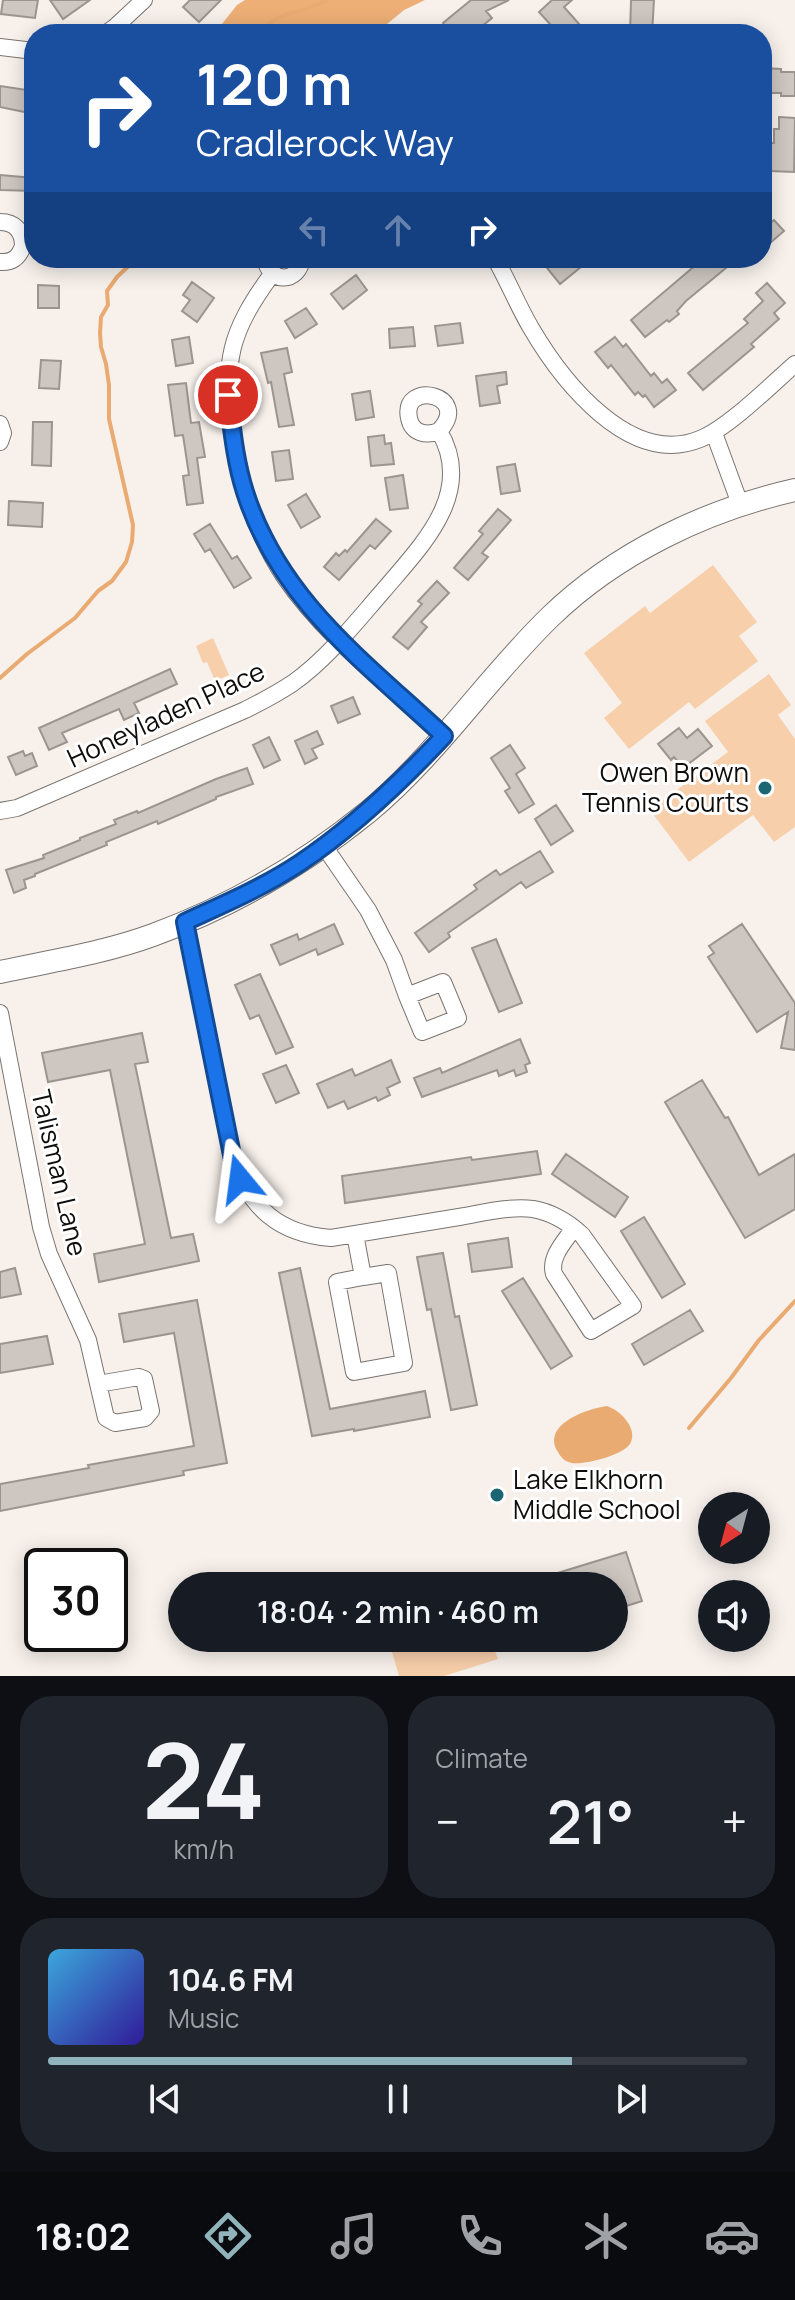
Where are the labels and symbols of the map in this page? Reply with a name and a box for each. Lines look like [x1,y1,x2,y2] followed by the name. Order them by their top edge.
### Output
[194,361,262,429] pin
[61,653,270,776] street label: Honeyladen Place
[582,754,749,820] place label: Owen Brown Tennis Courts
[756,779,774,797] marker: Owen Brown Tennis Courts
[23,1086,97,1259] street label: Talisman Lane
[198,1137,282,1221] position arrow
[513,1461,681,1527] place label: Lake Elkhorn Middle School
[488,1486,506,1504] marker: Lake Elkhorn Middle School
[698,1492,770,1564] north arrow
[24,1548,128,1652] speed limit sign: 30

